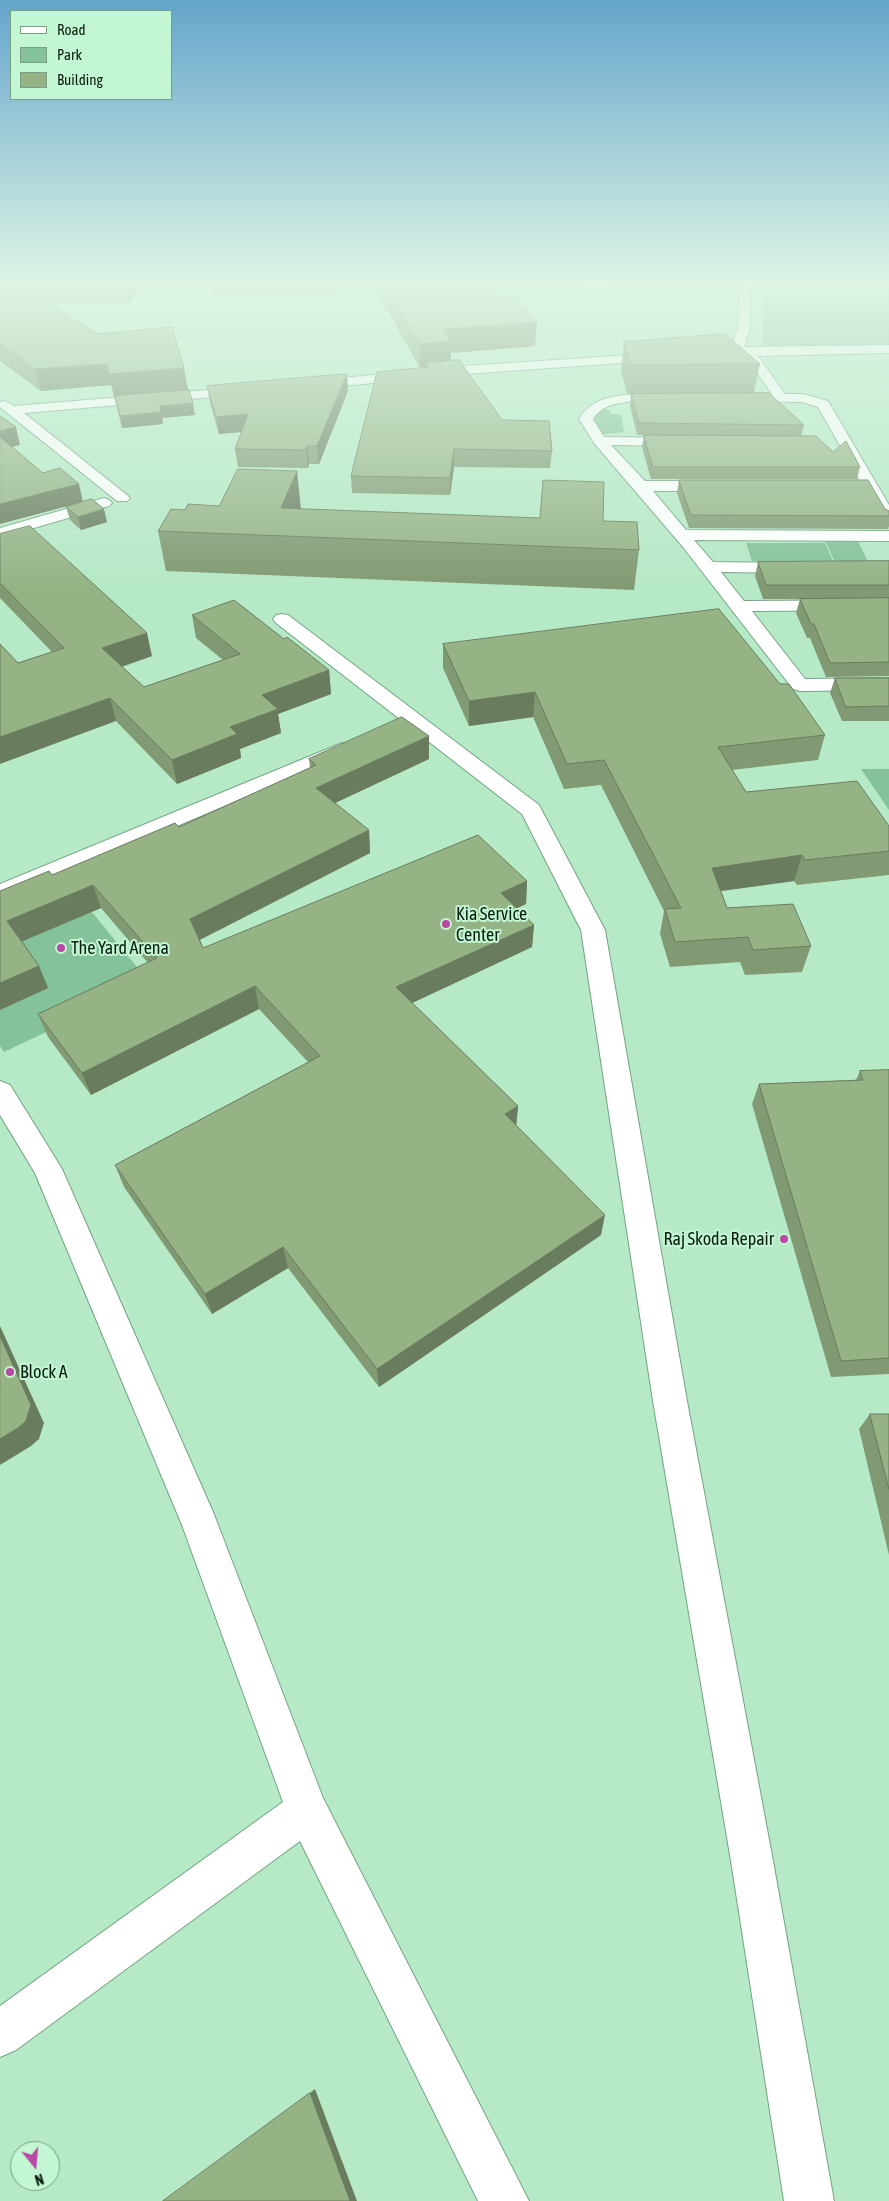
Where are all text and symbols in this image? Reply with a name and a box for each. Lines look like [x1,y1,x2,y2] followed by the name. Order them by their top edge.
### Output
[10,10,172,100] legend
[57,21,86,38] text: Road
[57,46,82,63] text: Park
[57,71,103,88] text: Building
[456,903,527,946] place label: Kia Service Center
[440,918,452,930] marker: Kia Service Center
[71,937,169,959] place label: The Yard Arena
[55,942,67,954] marker: The Yard Arena
[664,1228,774,1250] place label: Raj Skoda Repair
[778,1233,790,1245] marker: Raj Skoda Repair
[20,1361,67,1383] place label: Block A
[4,1366,16,1378] marker: Block A
[10,2141,60,2191] north arrow
[33,2171,45,2188] text: N

